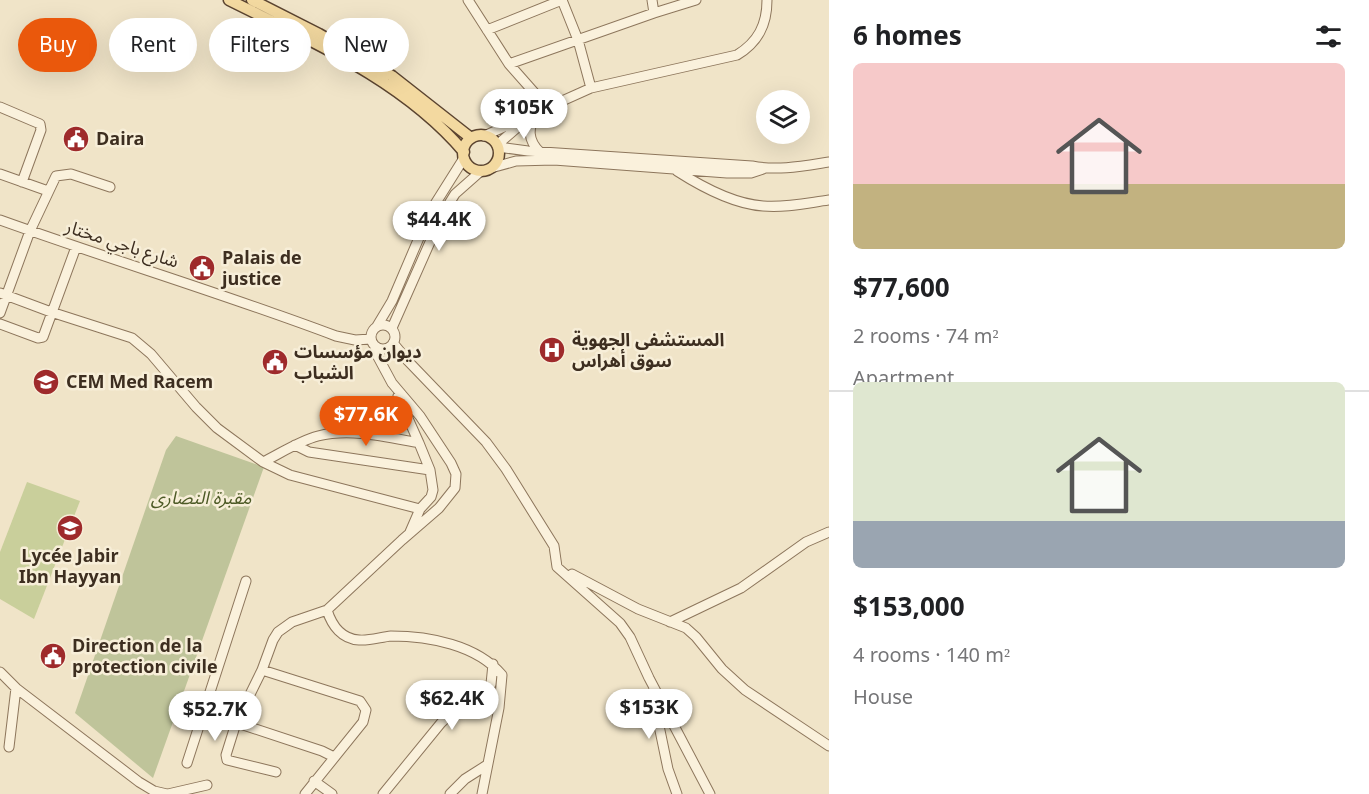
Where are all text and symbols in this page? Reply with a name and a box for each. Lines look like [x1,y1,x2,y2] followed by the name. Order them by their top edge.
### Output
[853,9,962,64] text: 6 homes
[18,18,97,72] chip: Buy
[109,18,197,72] chip: Rent
[209,18,311,72] chip: Filters
[323,18,409,72] chip: New
[1312,20,1345,53] icon: filters
[494,87,554,129] text: $105K
[482,89,566,140] pin: $105K
[756,90,810,144] map controls
[756,90,810,144] button: layers
[1045,102,1153,210] icon: home
[96,120,144,158] place label: Daira
[61,124,91,154] public building icon: Daira
[407,199,471,241] text: $44.4K
[390,201,488,252] pin: $44.4K
[59,207,184,280] street label: شارع باجي مختار
[220,239,302,298] place label: Palais de justice
[187,253,217,283] public building icon: Palais de justice
[853,261,950,316] text: $77,600
[853,316,999,358] text: 2 rooms · 74 m²
[572,321,724,380] place label: المستشفى الجهوية سوق أهراس
[294,333,422,392] place label: ديوان مؤسسات الشباب
[537,335,567,365] hospital icon: المستشفى الجهوية سوق أهراس
[260,347,290,377] public building icon: ديوان مؤسسات الشباب
[853,358,954,400] text: Apartment
[66,363,213,401] place label: CEM Med Racem
[31,367,61,397] school or university icon: CEM Med Racem
[334,394,398,436] text: $77.6K
[317,396,415,447] pin: $77.6K
[1045,421,1153,529] icon: home
[151,479,252,517] park label: مقبرة النصارى
[55,513,85,543] school or university icon: Lycée Jabir Ibn Hayyan
[19,537,121,596] place label: Lycée Jabir Ibn Hayyan
[853,580,965,635] text: $153,000
[72,627,218,686] place label: Direction de la protection civile
[853,635,1010,677] text: 4 rooms · 140 m²
[38,641,68,671] public building icon: Direction de la protection civile
[853,677,913,719] text: House
[420,678,484,720] text: $62.4K
[403,680,501,731] pin: $62.4K
[619,687,679,729] text: $153K
[183,689,247,731] text: $52.7K
[607,689,691,740] pin: $153K
[166,691,264,742] pin: $52.7K

